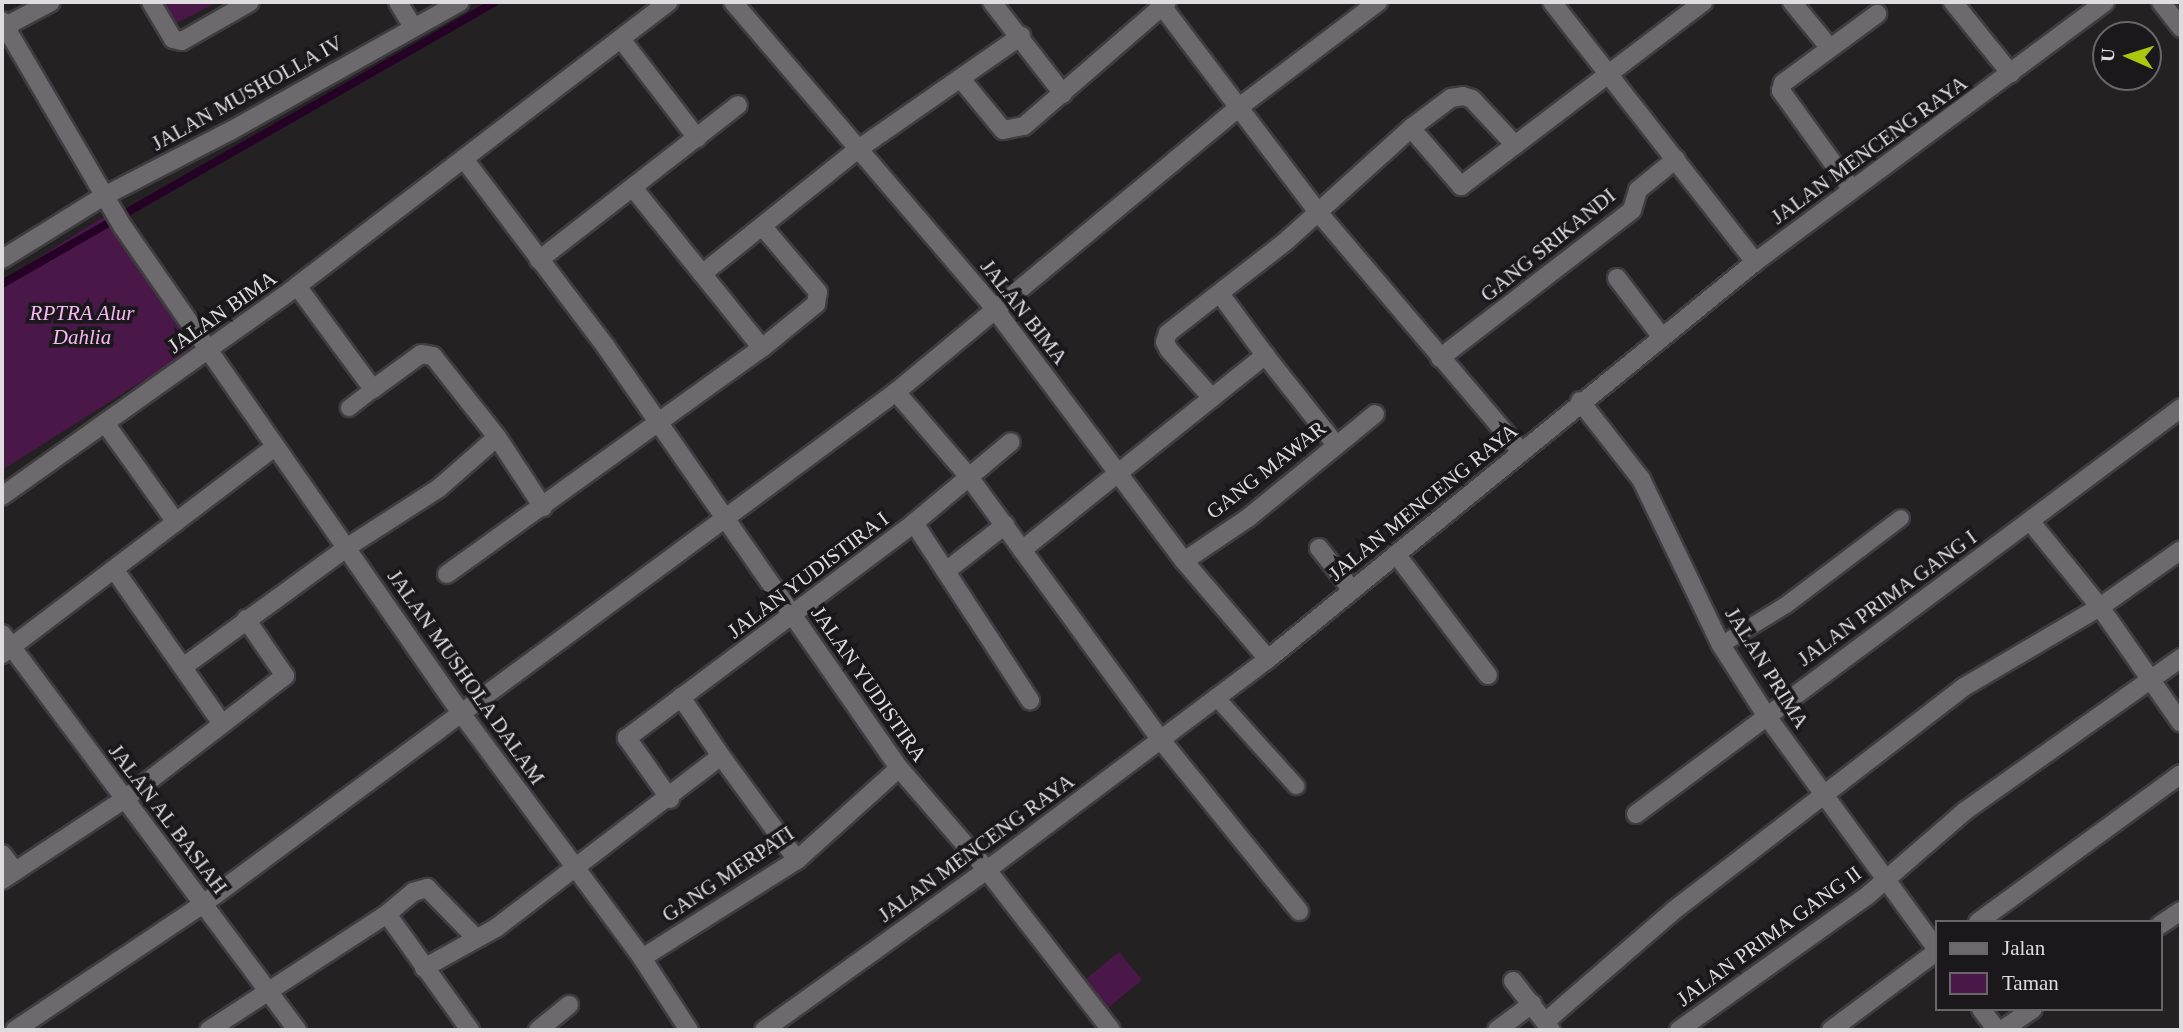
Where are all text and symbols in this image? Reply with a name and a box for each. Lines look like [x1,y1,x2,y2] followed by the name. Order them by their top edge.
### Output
[2092,21,2162,91] north arrow
[147,30,347,156] street label: JALAN MUSHOLLA IV
[2097,48,2118,62] text: U
[1766,70,1972,230] street label: JALAN MENCENG RAYA
[1475,183,1621,307] street label: GANG SRIKANDI
[975,254,1073,370] street label: JALAN BIMA
[163,265,281,359] street label: JALAN BIMA
[29,300,135,350] park label: RPTRA Alur Dahlia
[1201,416,1331,524] street label: GANG MAWAR
[1323,418,1523,586] street label: JALAN MENCENG RAYA
[722,506,894,644] street label: JALAN YUDISTIRA I
[1792,524,1982,672] street label: JALAN PRIMA GANG I
[382,564,550,790] street label: JALAN MUSHOLA DALAM
[806,601,932,767] street label: JALAN YUDISTIRA
[1720,603,1814,733] street label: JALAN PRIMA
[103,738,233,900] street label: JALAN AL BASIAH
[873,768,1079,928] street label: JALAN MENCENG RAYA
[657,821,799,927] street label: GANG MERPATI
[1671,860,1867,1012] street label: JALAN PRIMA GANG II
[1934,920,2162,1011] legend
[2002,936,2045,960] text: Jalan
[2002,971,2059,995] text: Taman

